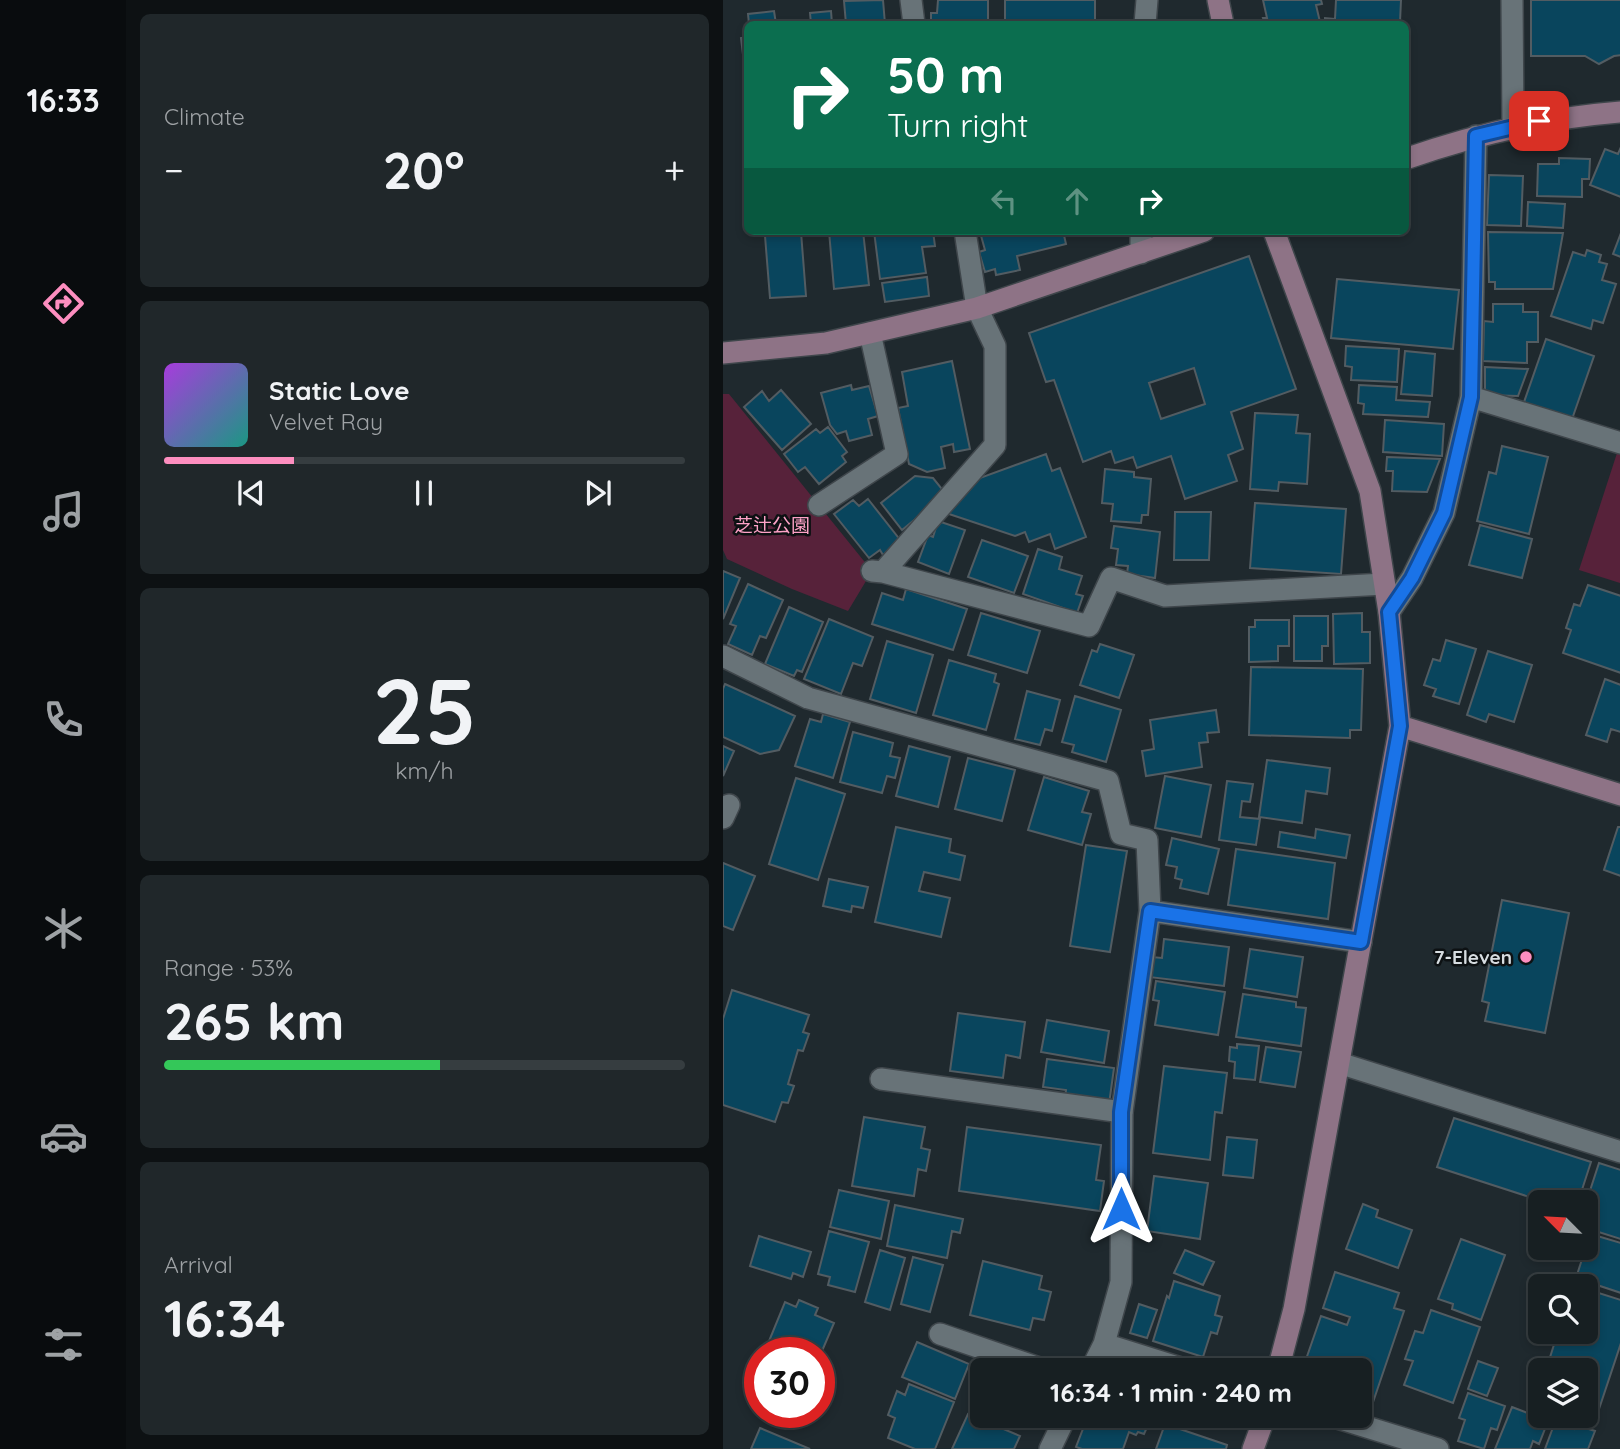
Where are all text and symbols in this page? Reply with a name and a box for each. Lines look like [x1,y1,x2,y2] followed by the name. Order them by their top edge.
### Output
[887,44,1004,105] text: 50 m
[772,49,863,140] icon: right
[26,80,100,120] text: 16:33
[1509,91,1569,151] pin
[164,102,245,131] text: Climate
[1520,102,1558,140] icon: arrive
[887,105,1028,145] text: Turn right
[383,137,465,202] text: 20°
[164,146,184,194] text: −
[664,146,685,194] text: +
[985,182,1023,220] icon: left
[1058,182,1096,220] icon: ahead
[1131,182,1169,220] icon: right
[39,279,88,328] icon: directions
[269,374,410,407] text: Static Love
[269,407,383,436] text: Velvet Ray
[232,474,270,512] icon: previous
[405,474,443,512] icon: pause
[579,474,617,512] icon: next
[39,487,88,536] icon: music
[734,513,810,537] park label: 芝辻公園
[372,653,477,767] text: 25
[39,695,88,744] icon: phone
[395,756,454,785] text: km/h
[39,904,88,953] icon: climate
[1434,945,1512,969] place label: 7-Eleven
[1518,949,1534,965] marker: 7-Eleven
[164,953,293,982] text: Range · 53%
[164,988,344,1053] text: 265 km
[39,1112,88,1161] icon: car
[1084,1172,1158,1246] position arrow
[1528,1190,1598,1260] north arrow
[1528,1190,1598,1428] map controls
[164,1250,233,1279] text: Arrival
[1528,1274,1598,1344] button: search
[164,1285,286,1350] text: 16:34
[39,1320,88,1369] icon: filters
[744,1337,835,1428] speed limit sign: 30
[1528,1358,1598,1428] button: layers
[1050,1376,1292,1409] text: 16:34 · 1 min · 240 m

